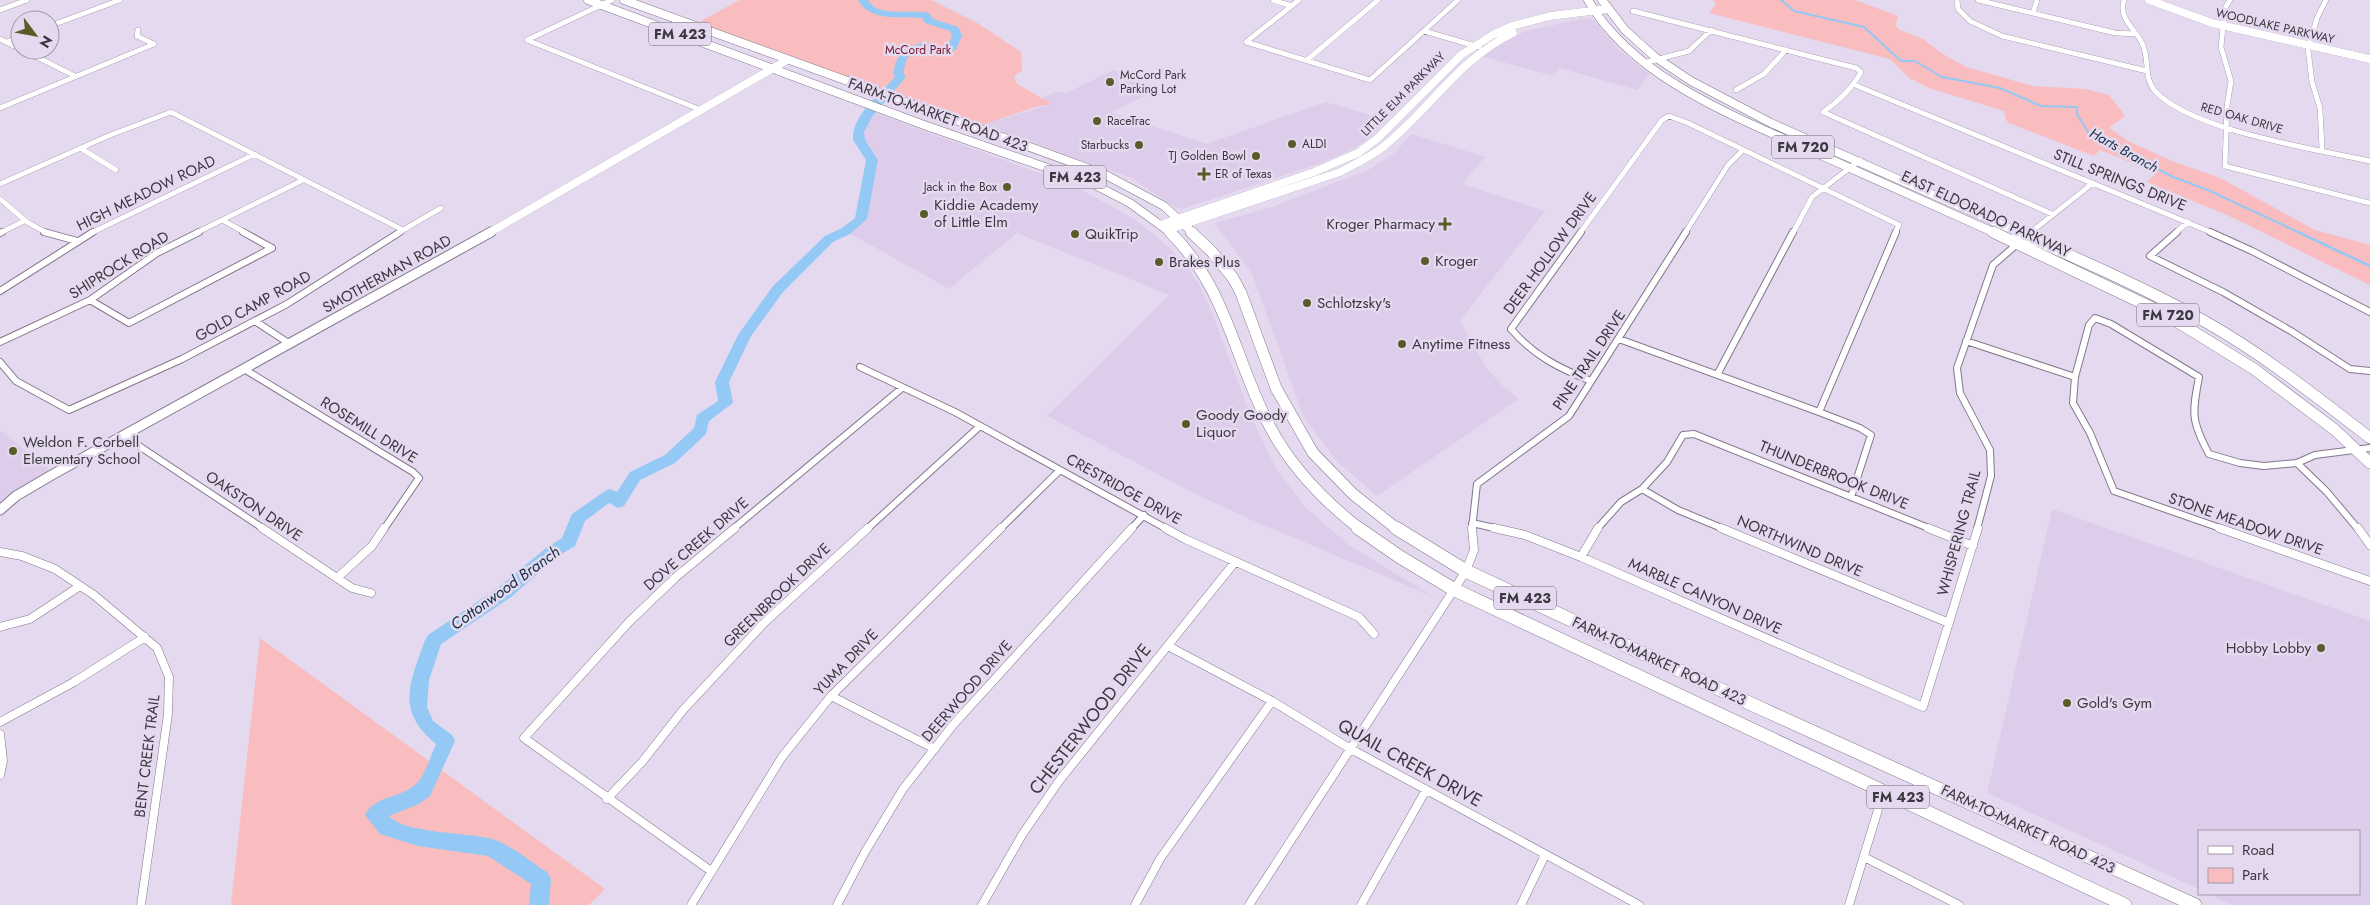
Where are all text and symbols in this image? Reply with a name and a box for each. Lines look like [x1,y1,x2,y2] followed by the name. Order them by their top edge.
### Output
[2214,4,2336,48] street label: WOODLAKE PARKWAY
[10,10,60,60] north arrow
[649,22,711,46] road number: FM 423
[35,32,57,52] text: N
[885,41,952,59] park label: McCord Park
[1357,48,1449,140] street label: LITTLE ELM PARKWAY
[1120,66,1187,98] place label: McCord Park Parking Lot
[845,72,1031,158] street label: FARM-TO-MARKET ROAD 423
[1104,76,1116,88] marker: McCord Park Parking Lot
[2199,98,2285,138] street label: RED OAK DRIVE
[1107,112,1151,130] place label: RaceTrac
[1091,115,1103,127] marker: RaceTrac
[2086,123,2162,177] water label: Harts Branch
[1302,135,1326,153] place label: ALDI
[1081,136,1129,154] place label: Starbucks
[1772,136,1834,158] road number: FM 720
[1286,138,1298,150] marker: ALDI
[1133,139,1145,151] marker: Starbucks
[2050,143,2190,217] street label: STILL SPRINGS DRIVE
[1168,147,1246,165] place label: TJ Golden Bowl
[73,150,219,236] street label: HIGH MEADOW ROAD
[1250,150,1262,162] marker: TJ Golden Bowl
[1215,165,1272,183] place label: ER of Texas
[1898,165,2075,263] street label: EAST ELDORADO PARKWAY
[1044,166,1106,188] road number: FM 423
[1197,167,1211,181] marker: ER of Texas
[922,178,998,196] place label: Jack in the Box
[1001,181,1013,193] marker: Jack in the Box
[1498,187,1602,319] street label: DEER HOLLOW DRIVE
[934,194,1039,233] place label: Kiddie Academy of Little Elm
[918,208,930,220] marker: Kiddie Academy of Little Elm
[1326,213,1435,235] place label: Kroger Pharmacy
[1439,218,1451,230] marker: Kroger Pharmacy
[1085,223,1139,245] place label: QuikTrip
[65,225,173,305] street label: SHIPROCK ROAD
[1069,228,1081,240] marker: QuikTrip
[319,229,455,319] street label: SMOTHERMAN ROAD
[1435,250,1479,272] place label: Kroger
[1169,251,1240,273] place label: Brakes Plus
[1419,255,1431,267] marker: Kroger
[1153,256,1165,268] marker: Brakes Plus
[191,265,315,347] street label: GOLD CAMP ROAD
[1317,292,1391,314] place label: Schlotzsky's
[1301,297,1313,309] marker: Schlotzsky's
[2137,304,2199,326] road number: FM 720
[1547,305,1631,415] street label: PINE TRAIL DRIVE
[1412,333,1510,355] place label: Anytime Fitness
[1396,338,1408,350] marker: Anytime Fitness
[316,391,422,469] street label: ROSEMILL DRIVE
[1196,404,1287,443] place label: Goody Goody Liquor
[1180,418,1192,430] marker: Goody Goody Liquor
[23,431,140,470] place label: Weldon F. Corbell Elementary School
[1756,435,1912,515] street label: THUNDERBROOK DRIVE
[7,445,19,457] marker: Weldon F. Corbell Elementary School
[1062,448,1186,530] street label: CRESTRIDGE DRIVE
[201,465,307,547] street label: OAKSTON DRIVE
[1932,467,1986,598] street label: WHISPERING TRAIL
[2166,487,2326,561] street label: STONE MEADOW DRIVE
[639,492,753,596] street label: DOVE CREEK DRIVE
[1734,510,1866,582] street label: NORTHWIND DRIVE
[718,538,836,652] street label: GREENBROOK DRIVE
[445,540,565,636] water label: Cottonwood Branch
[1625,552,1785,640] street label: MARBLE CANYON DRIVE
[1494,586,1556,610] road number: FM 423
[1568,611,1750,711] street label: FARM-TO-MARKET ROAD 423
[809,624,883,700] street label: YUMA DRIVE
[917,635,1017,747] street label: DEERWOOD DRIVE
[2226,637,2311,659] place label: Hobby Lobby
[1023,638,1157,800] street label: CHESTERWOOD DRIVE
[2315,642,2327,654] marker: Hobby Lobby
[2077,692,2152,714] place label: Gold's Gym
[129,693,165,819] street label: BENT CREEK TRAIL
[2061,697,2073,709] marker: Gold's Gym
[1333,712,1487,814] street label: QUAIL CREEK DRIVE
[1937,779,2119,879] street label: FARM-TO-MARKET ROAD 423
[1867,786,1929,809] road number: FM 423
[2198,830,2360,895] legend
[2242,839,2274,861] text: Road
[2242,864,2269,886] text: Park

